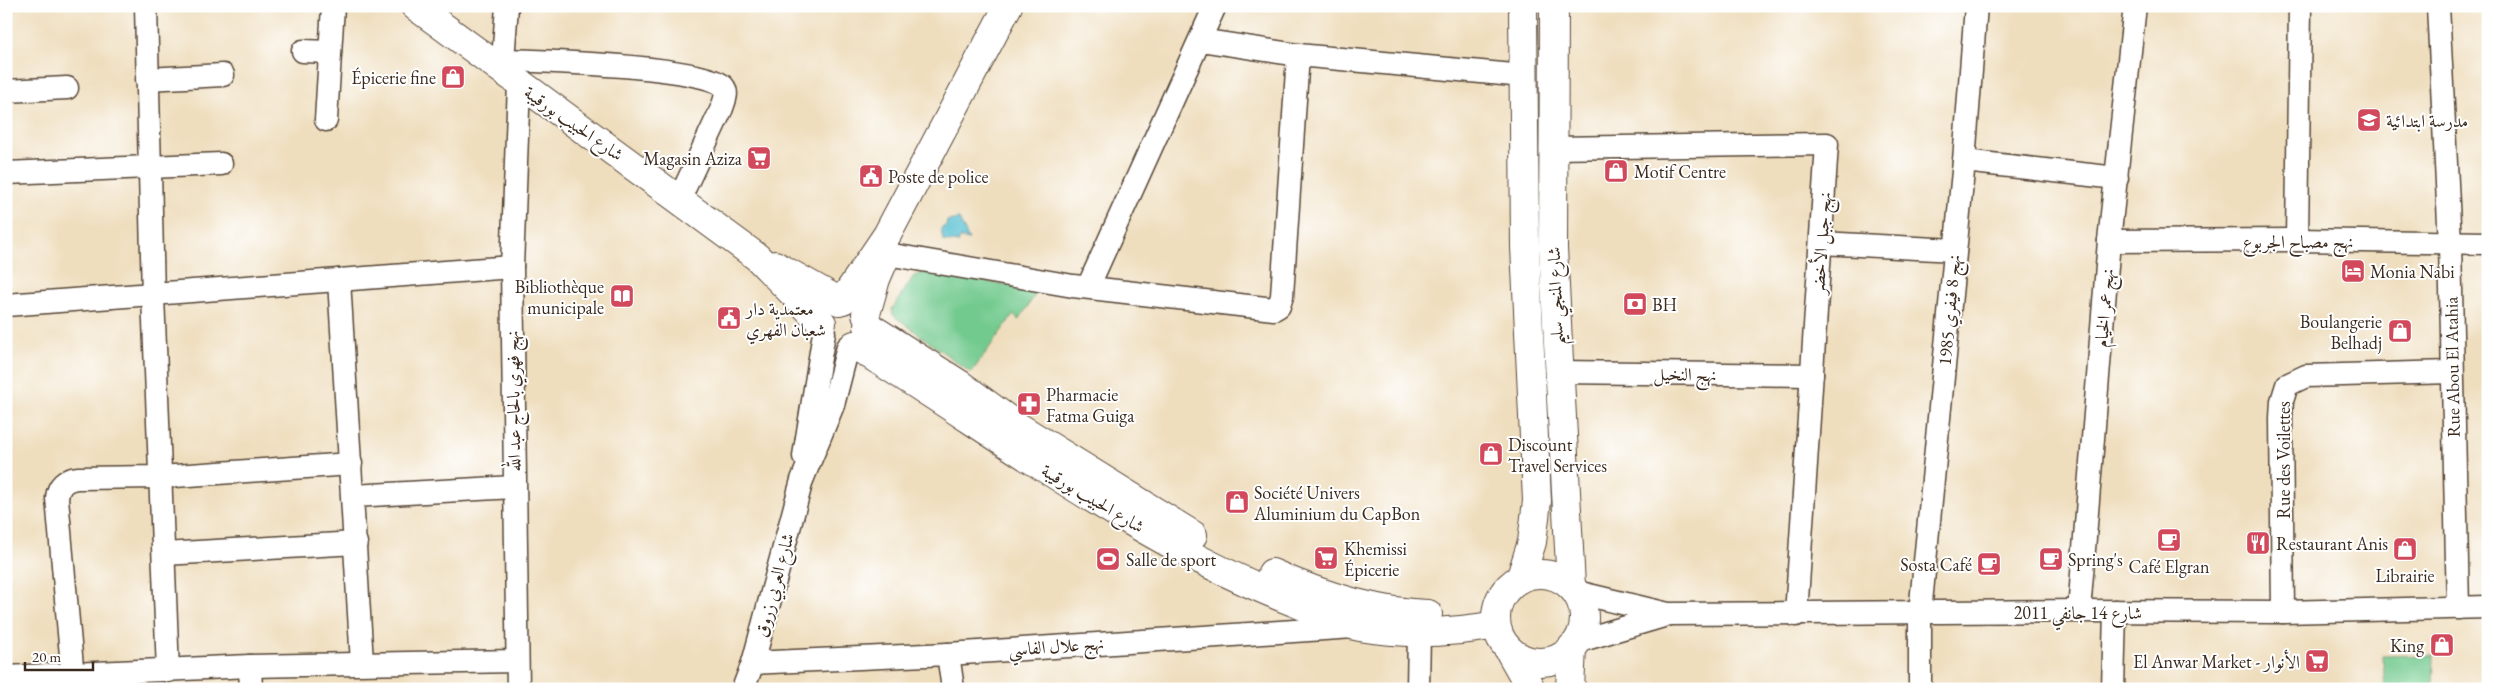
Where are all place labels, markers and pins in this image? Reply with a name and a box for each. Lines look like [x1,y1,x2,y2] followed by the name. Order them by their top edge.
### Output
[440,64,466,90] shop icon: Épicerie fine
[351,66,436,89] place label: Épicerie fine
[2356,107,2382,133] school or university icon: مدرسة ابتدائية
[2386,109,2468,132] place label: مدرسة ابتدائية
[746,145,772,171] supermarket icon: Magasin Aziza
[643,147,743,170] place label: Magasin Aziza
[1603,158,1629,184] shop icon: Motif Centre
[1634,160,1726,183] place label: Motif Centre
[858,163,884,189] public building icon: Poste de police
[888,165,988,188] place label: Poste de police
[2340,258,2366,284] hotel icon: Monia Nabi
[2370,260,2455,283] place label: Monia Nabi
[515,275,604,319] place label: Bibliothèque municipale
[609,283,635,309] library icon: Bibliothèque municipale
[1622,291,1648,317] bank icon: BH
[1652,293,1677,316] place label: BH
[744,297,826,345] place label: معتمدية دار شعبان الفهري
[716,305,742,331] public building icon: معتمدية دار شعبان الفهري
[2300,310,2382,354] place label: Boulangerie Belhadj
[2387,318,2413,344] shop icon: Boulangerie Belhadj
[1046,383,1135,427] place label: Pharmacie Fatma Guiga
[1016,391,1042,417] pharmacy icon: Pharmacie Fatma Guiga
[1508,433,1607,477] place label: Discount Travel Services
[1478,441,1504,467] shop icon: Discount Travel Services
[1253,481,1421,525] place label: Société Univers Aluminium du CapBon
[1224,489,1250,515] shop icon: Société Univers Aluminium du CapBon
[2156,527,2182,553] cafe icon: Café Elgran
[2245,530,2271,556] restaurant icon: Restaurant Anis
[2276,532,2388,555] place label: Restaurant Anis
[2392,536,2418,562] shop icon: Librairie
[1344,537,1408,581] place label: Khemissi Épicerie
[1313,545,1339,571] supermarket icon: Khemissi Épicerie
[1095,546,1121,572] sports icon: Salle de sport
[2038,546,2064,572] cafe icon: Spring's
[1126,548,1217,571] place label: Salle de sport
[2068,548,2123,571] place label: Spring's
[1976,551,2002,577] cafe icon: Sosta Café
[1900,553,1972,576] place label: Sosta Café
[2129,555,2210,578] place label: Café Elgran
[2375,564,2435,587] place label: Librairie
[2429,632,2455,658] shop icon: King
[2390,634,2424,657] place label: King
[2304,648,2330,674] supermarket icon: El Anwar Market - الأنوار
[2133,649,2300,673] place label: El Anwar Market - الأنوار

